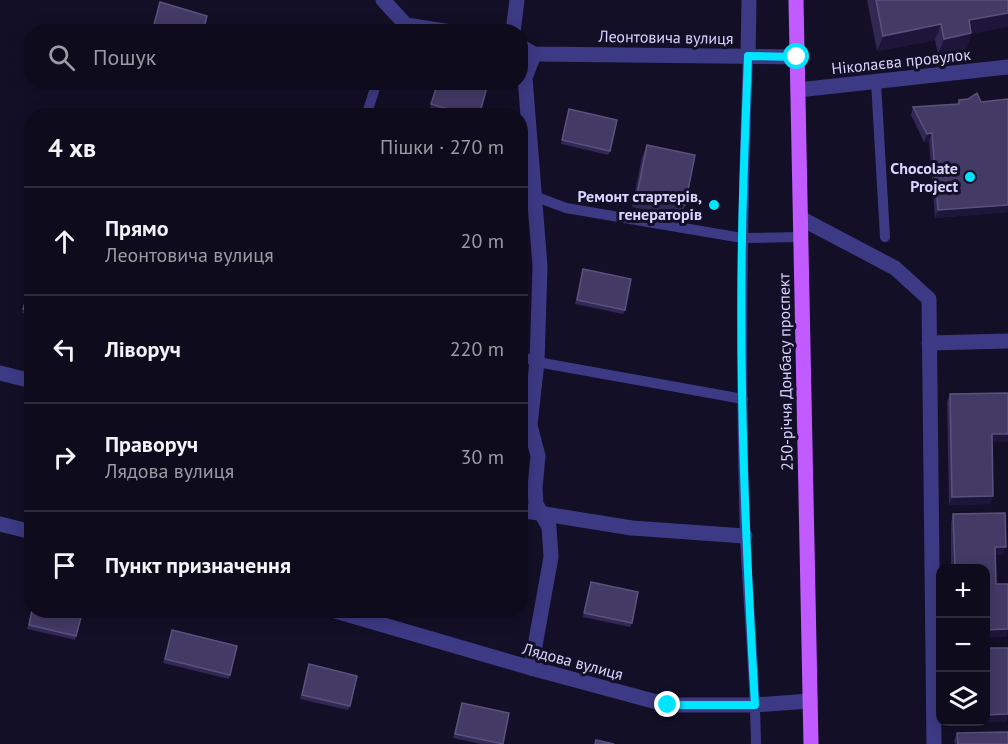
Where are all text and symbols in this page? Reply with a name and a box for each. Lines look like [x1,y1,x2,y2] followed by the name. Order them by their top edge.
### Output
[24,24,528,90] search box
[597,26,734,48] street label: Леонтовича вулиця
[45,41,78,74] icon: search
[93,43,156,71] text: Пошук
[783,43,809,69] route start
[830,44,972,78] street label: Ніколаєва провулок
[48,131,96,164] text: 4 хв
[380,134,504,160] text: Пішки · 270 m
[890,158,958,196] place label: Chocolate Project
[963,170,977,184] marker: Chocolate Project
[578,186,702,224] place label: Ремонт стартерів, генераторів
[707,198,721,212] marker: Ремонт стартерів, генераторів
[105,214,168,242] text: Прямо
[48,225,81,258] icon: ahead
[461,228,504,254] text: 20 m
[105,242,274,268] text: Леонтовича вулиця
[773,272,797,471] street label: 250-річчя Донбасу проспект
[48,333,81,366] icon: left
[105,335,181,363] text: Ліворуч
[450,336,504,362] text: 220 m
[105,430,198,458] text: Праворуч
[48,441,81,474] icon: right
[461,444,504,470] text: 30 m
[105,458,234,484] text: Лядова вулиця
[48,549,81,582] icon: arrive
[105,551,291,579] text: Пункт призначення
[936,564,990,726] map controls
[936,564,990,618] button: +
[936,618,990,672] button: −
[520,638,626,684] street label: Лядова вулиця
[936,672,990,726] button: layers
[654,691,680,717] route end

